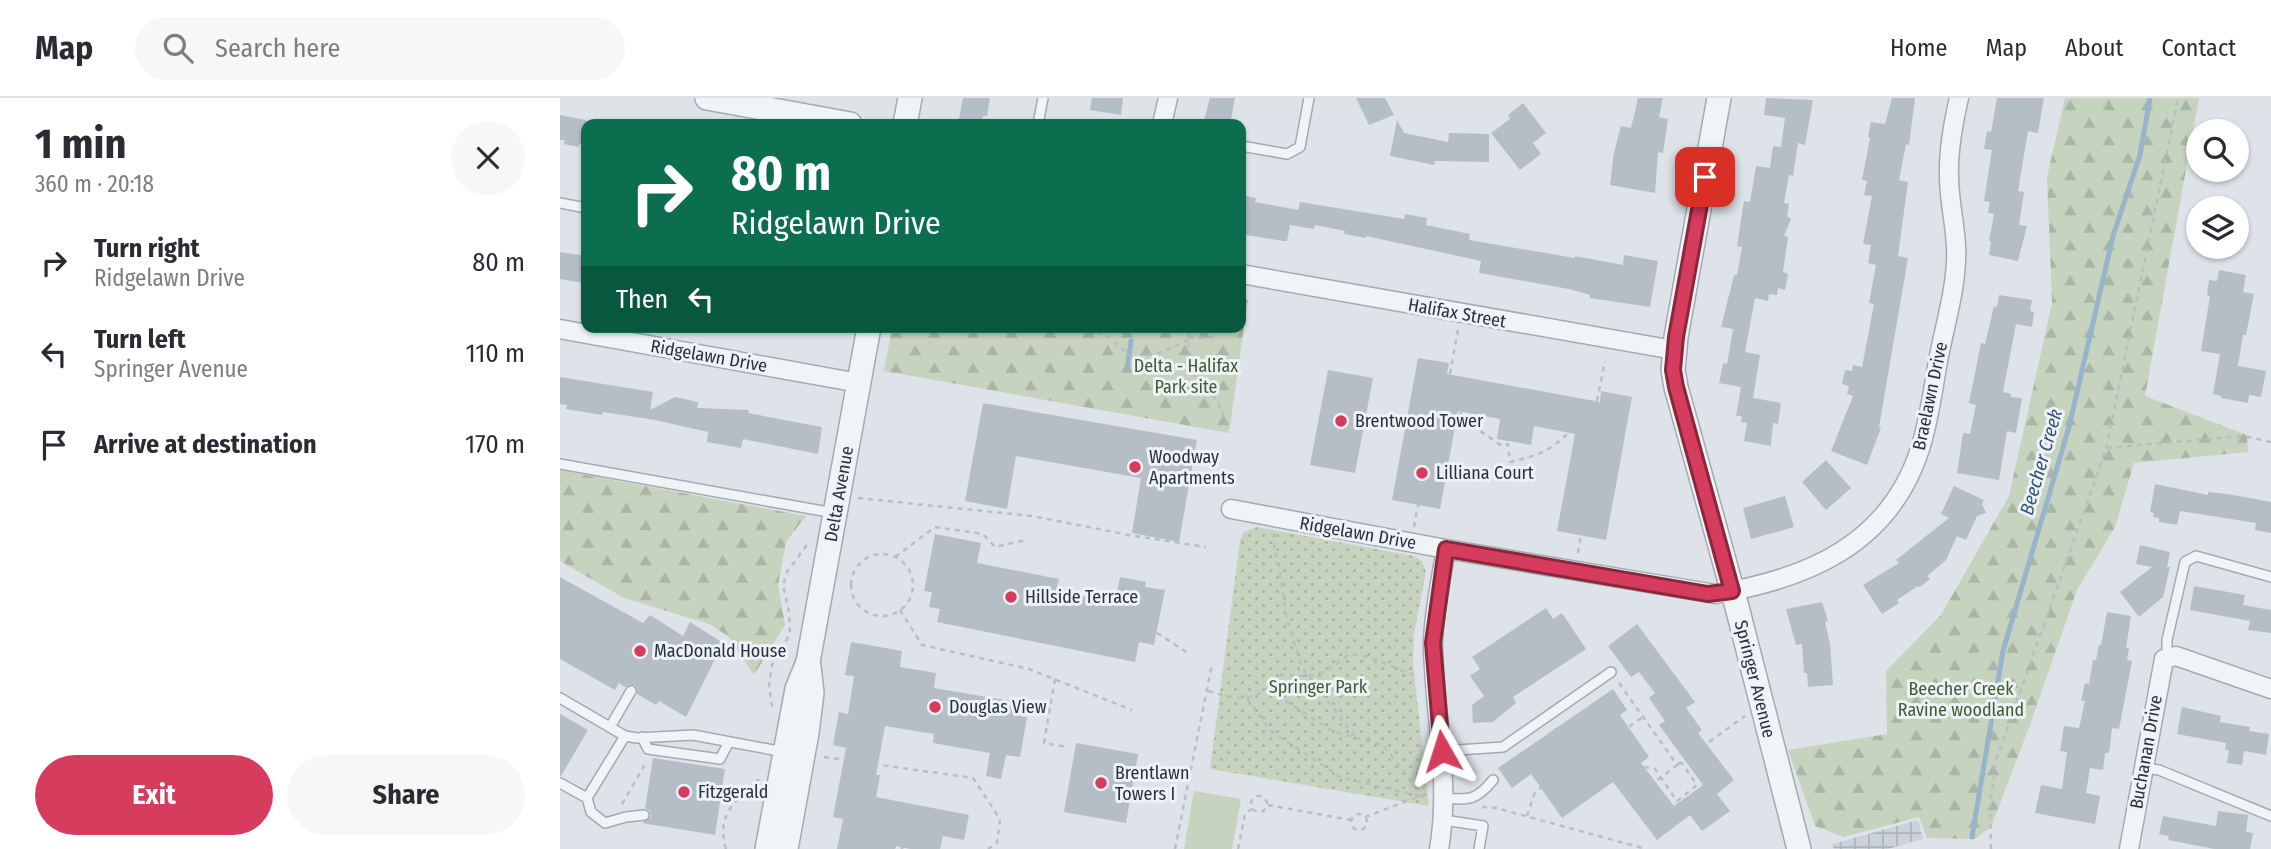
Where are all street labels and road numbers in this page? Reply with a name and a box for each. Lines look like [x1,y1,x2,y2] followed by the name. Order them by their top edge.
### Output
[1406,294,1508,332] street label: Halifax Street
[649,335,769,377] street label: Ridgelawn Drive
[1908,340,1952,452] street label: Braelawn Drive
[820,444,858,544] street label: Delta Avenue
[1298,512,1418,554] street label: Ridgelawn Drive
[1730,618,1780,740] street label: Springer Avenue
[2125,693,2167,811] street label: Buchanan Drive

